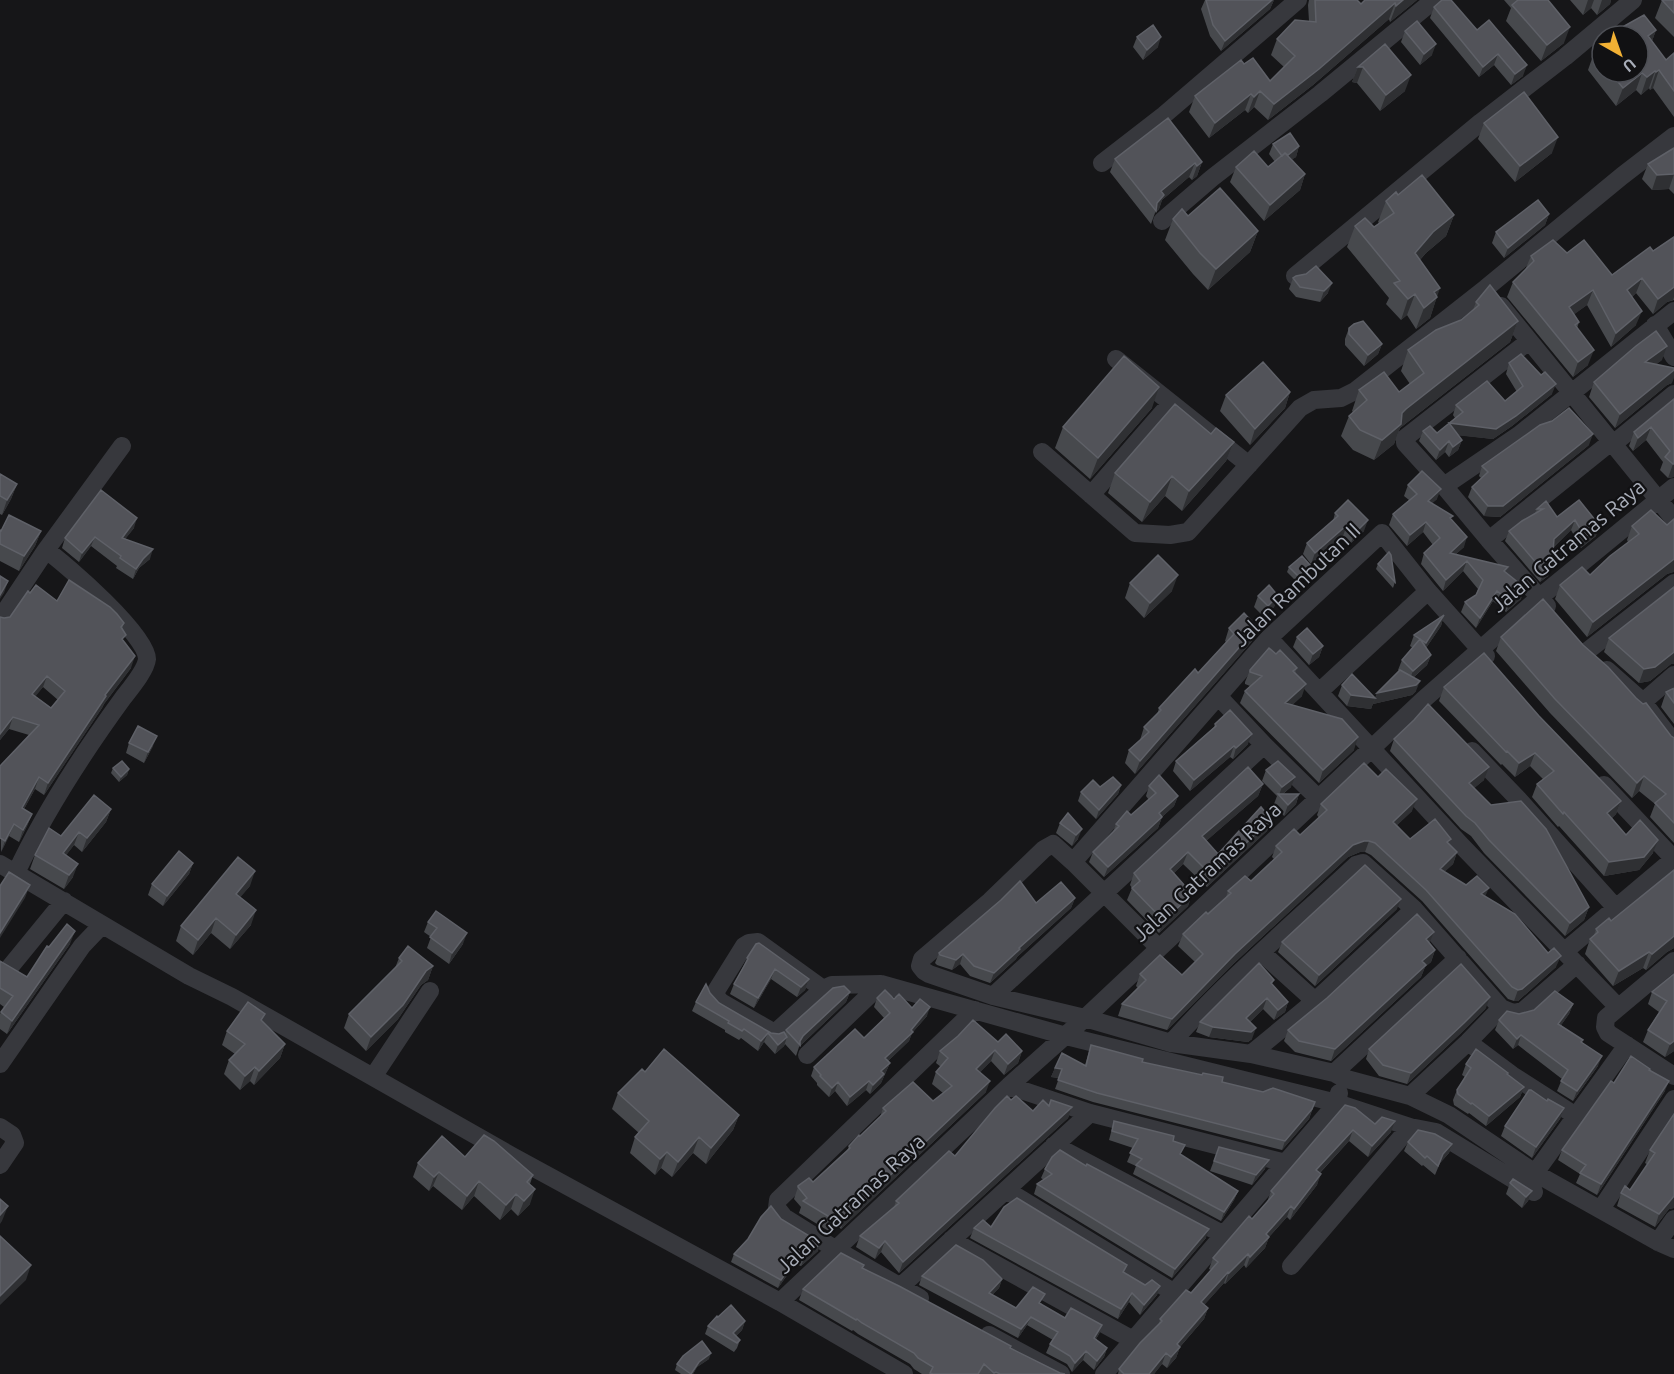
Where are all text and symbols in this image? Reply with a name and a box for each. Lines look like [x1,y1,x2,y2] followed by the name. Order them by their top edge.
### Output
[1590,24,1650,84] north arrow
[1620,55,1640,76] text: U
[1486,474,1649,617] street label: Jalan Gatramas Raya
[1228,518,1365,651] street label: Jalan Rambutan II
[1127,797,1285,946] street label: Jalan Gatramas Raya
[771,1129,929,1278] street label: Jalan Gatramas Raya

